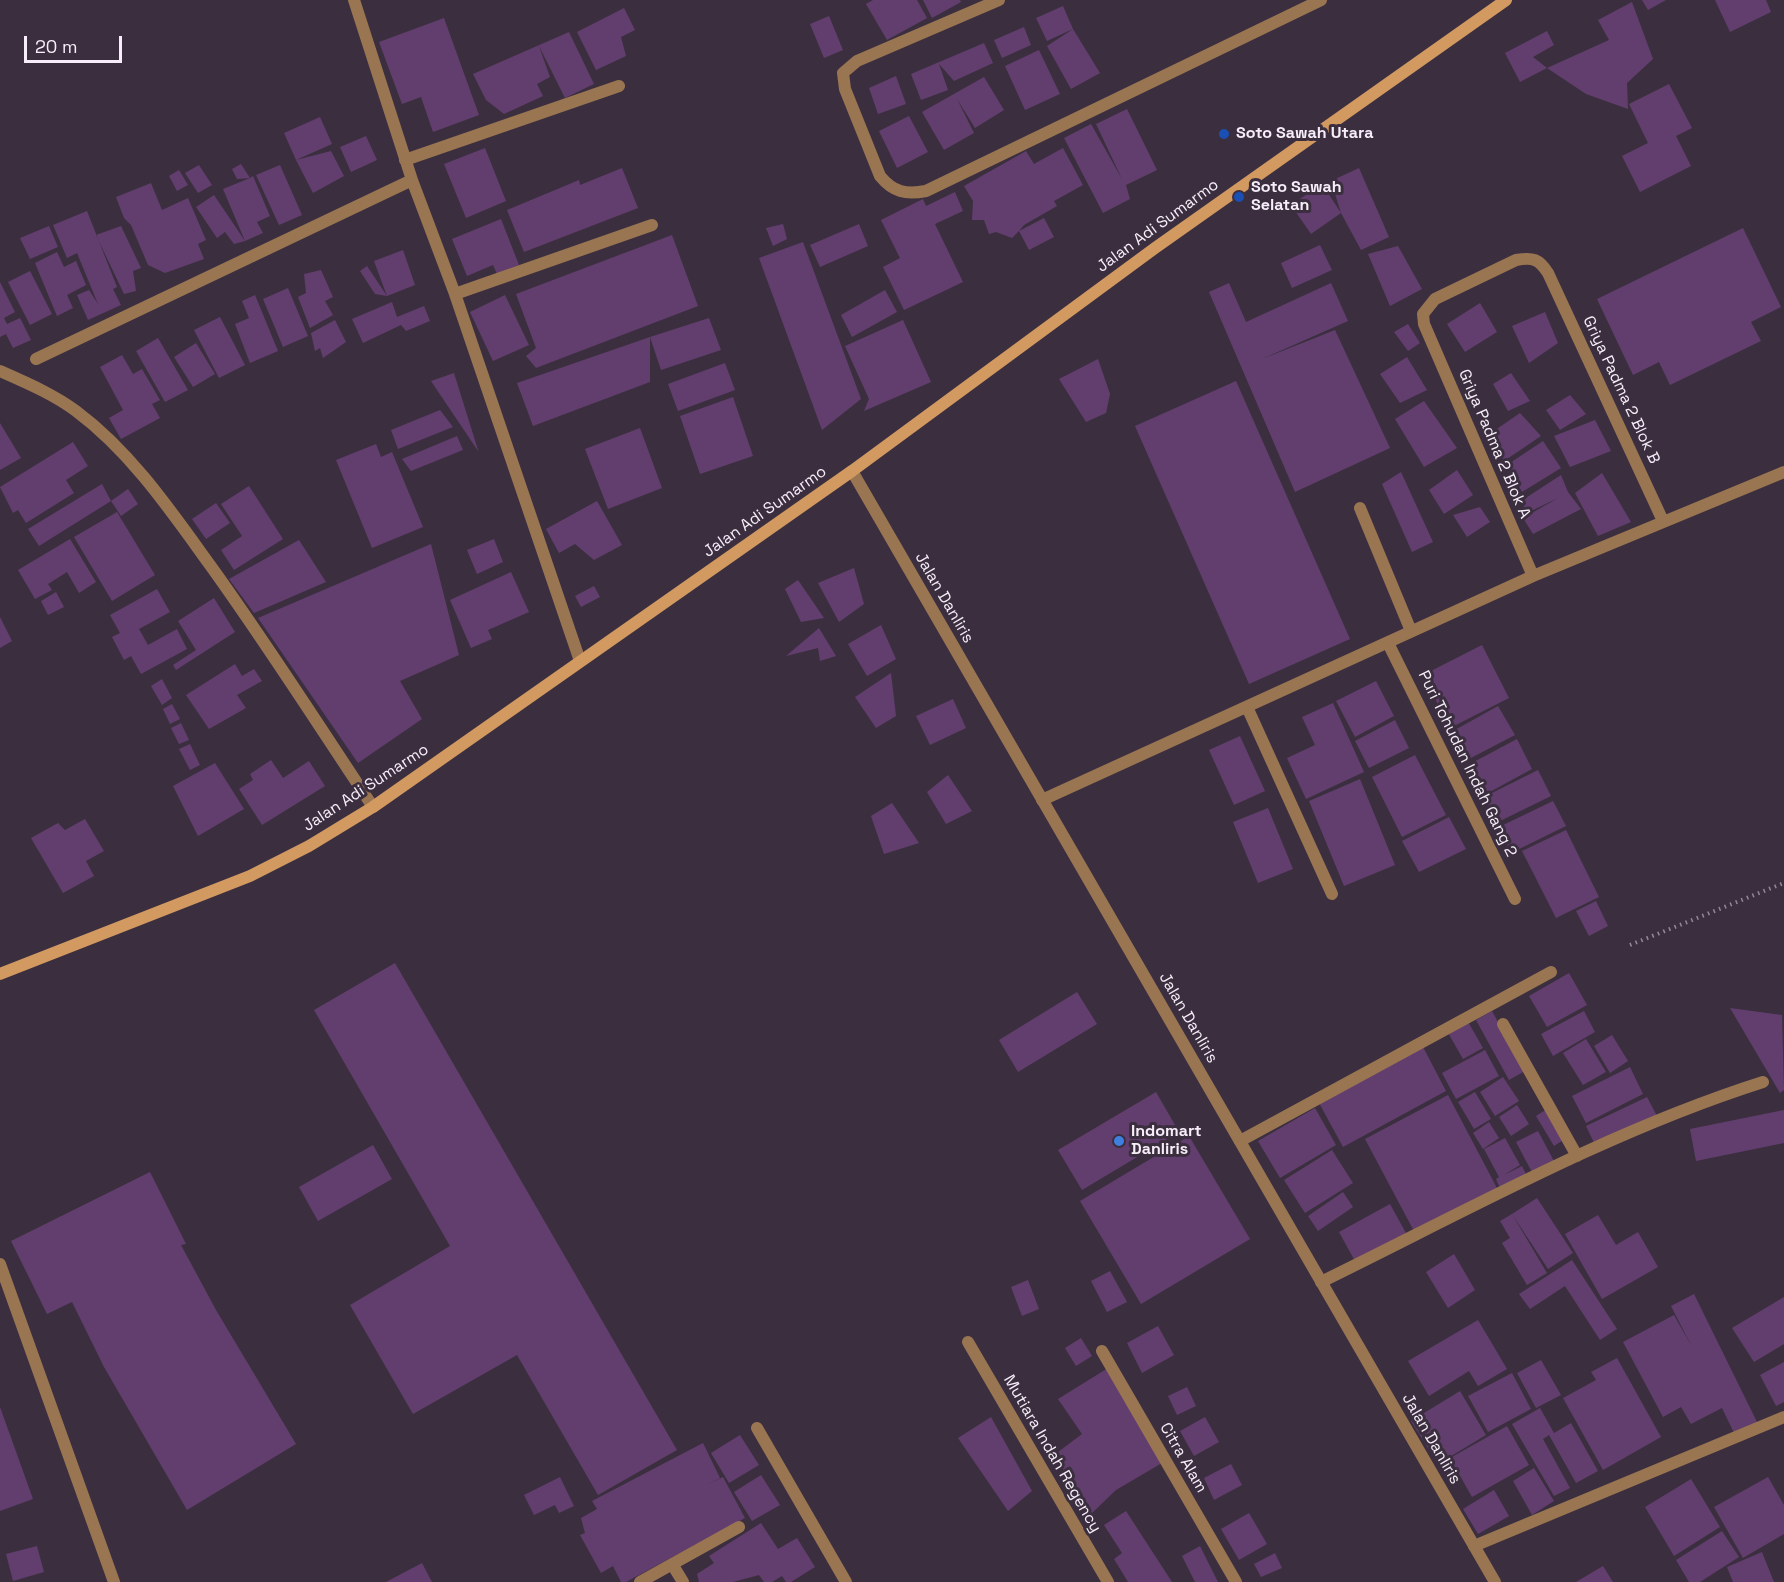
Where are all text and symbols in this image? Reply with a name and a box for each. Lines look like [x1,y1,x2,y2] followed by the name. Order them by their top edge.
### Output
[27,24,124,62] scale bar
[35,35,78,58] text: 20 m
[1236,124,1373,144] place label: Soto Sawah Utara
[1217,127,1231,141] marker: Soto Sawah Utara
[1093,175,1223,277] street label: Jalan Adi Sumarmo
[1251,178,1342,216] place label: Soto Sawah Selatan
[1232,190,1246,204] marker: Soto Sawah Selatan
[1578,313,1664,467] street label: Griya Padma 2 Blok B
[1454,366,1534,522] street label: Griya Padma 2 Blok A
[700,462,830,562] street label: Jalan Adi Sumarmo
[910,549,978,647] street label: Jalan Danliris
[1413,668,1521,860] street label: Puri Tohudan Indah Gang 2
[300,740,432,836] street label: Jalan Adi Sumarmo
[1154,969,1222,1067] street label: Jalan Danliris
[1131,1122,1202,1160] place label: Indomart Danliris
[1112,1134,1126,1148] marker: Indomart Danliris
[999,1372,1105,1536] street label: Mutiara Indah Regency
[1397,1390,1465,1488] street label: Jalan Danliris
[1155,1420,1211,1496] street label: Citra Alam

